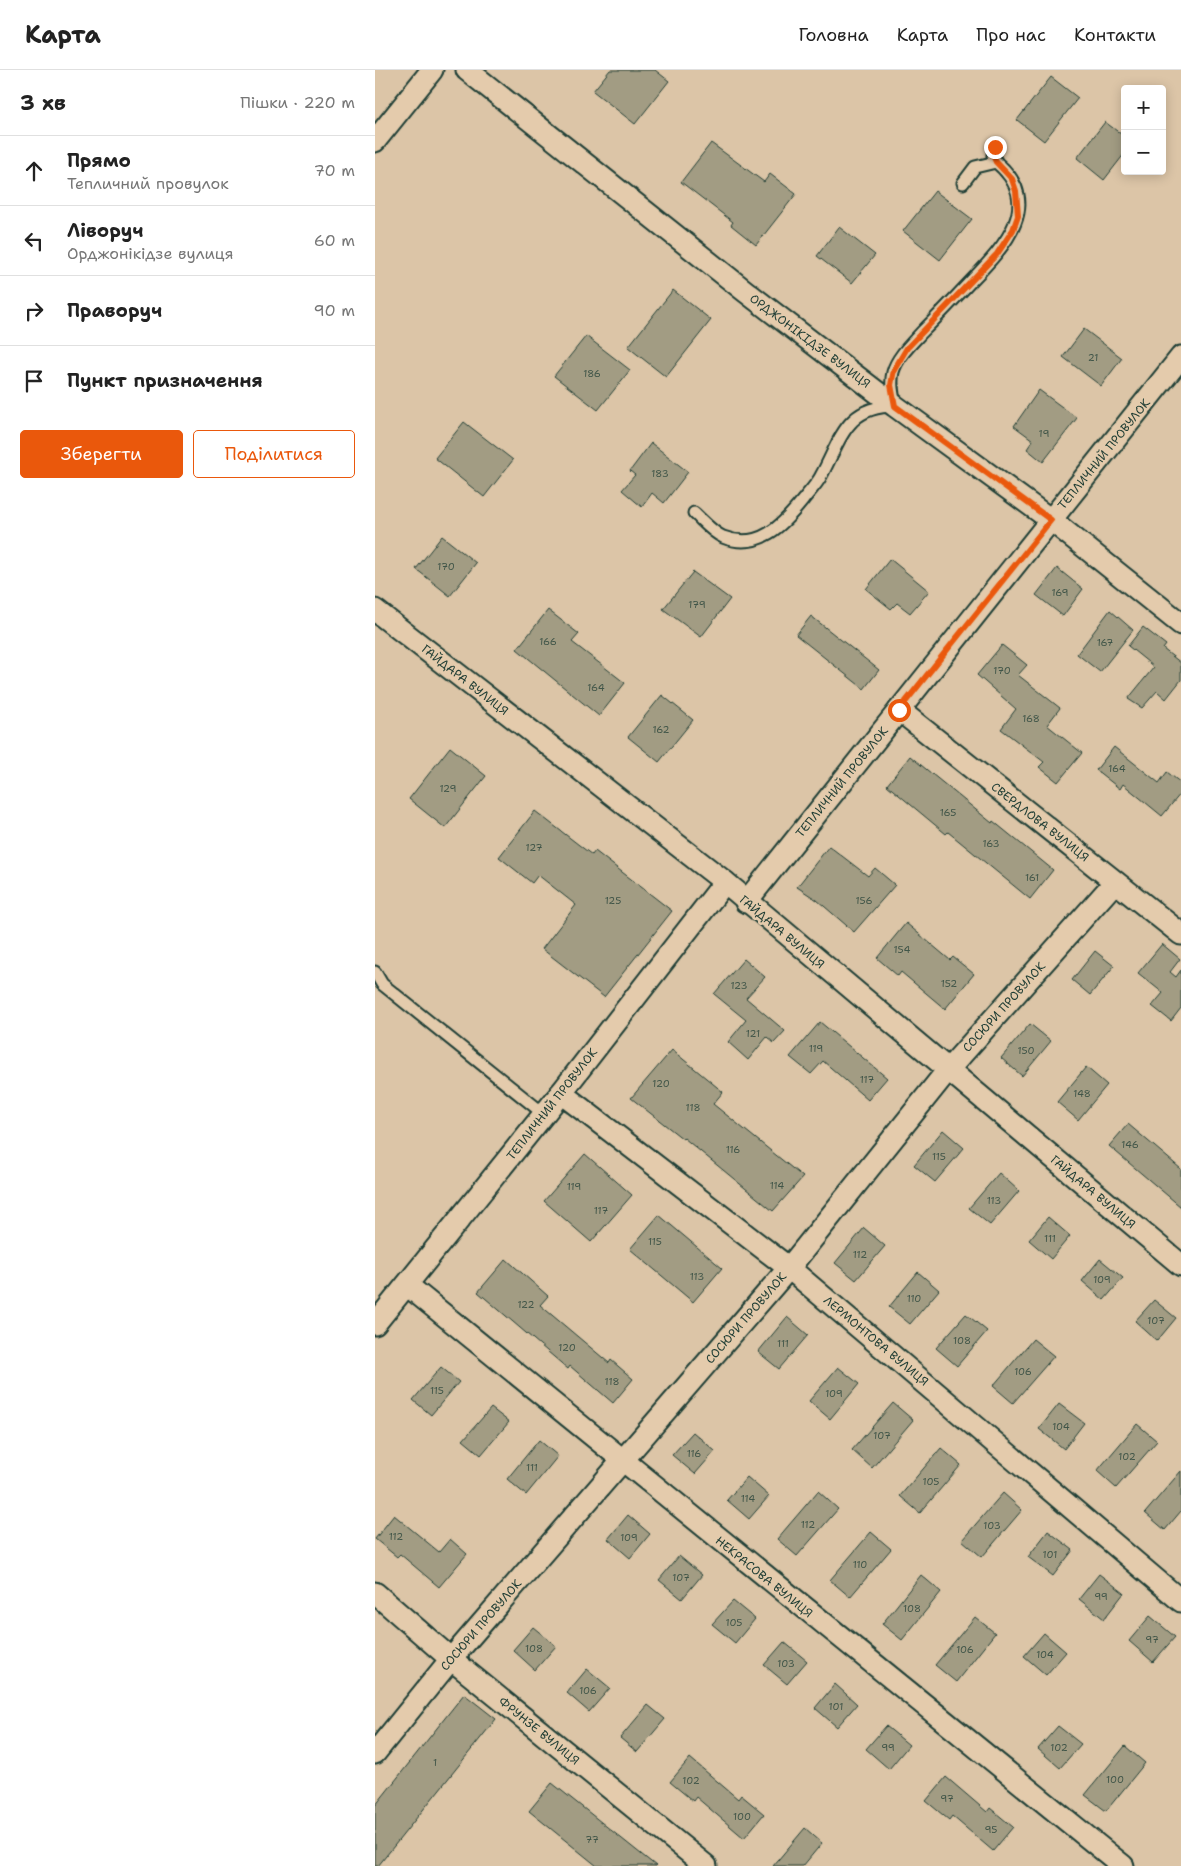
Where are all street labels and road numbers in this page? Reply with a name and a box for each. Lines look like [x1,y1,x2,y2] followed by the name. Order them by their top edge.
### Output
[746,290,874,392] street label: ОРДЖОНІКІДЗЕ ВУЛИЦЯ
[1054,395,1154,513] street label: ТЕПЛИЧНИЙ ПРОВУЛОК
[418,641,512,719] street label: ГАЙДАРА ВУЛИЦЯ
[792,723,892,841] street label: ТЕПЛИЧНИЙ ПРОВУЛОК
[988,779,1092,865] street label: СВЕРДЛОВА ВУЛИЦЯ
[736,892,828,972] street label: ГАЙДАРА ВУЛИЦЯ
[959,958,1049,1056] street label: СОСЮРИ ПРОВУЛОК
[503,1044,601,1163] street label: ТЕПЛИЧНИЙ ПРОВУЛОК
[1047,1152,1139,1232] street label: ГАЙДАРА ВУЛИЦЯ
[702,1269,790,1367] street label: СОСЮРИ ПРОВУЛОК
[820,1292,932,1390] street label: ЛЕРМОНТОВА ВУЛИЦЯ
[712,1533,816,1621] street label: НЕКРАСОВА ВУЛИЦЯ
[437,1576,525,1674] street label: СОСЮРИ ПРОВУЛОК
[495,1693,583,1769] street label: ФРУНЗЕ ВУЛИЦЯ

